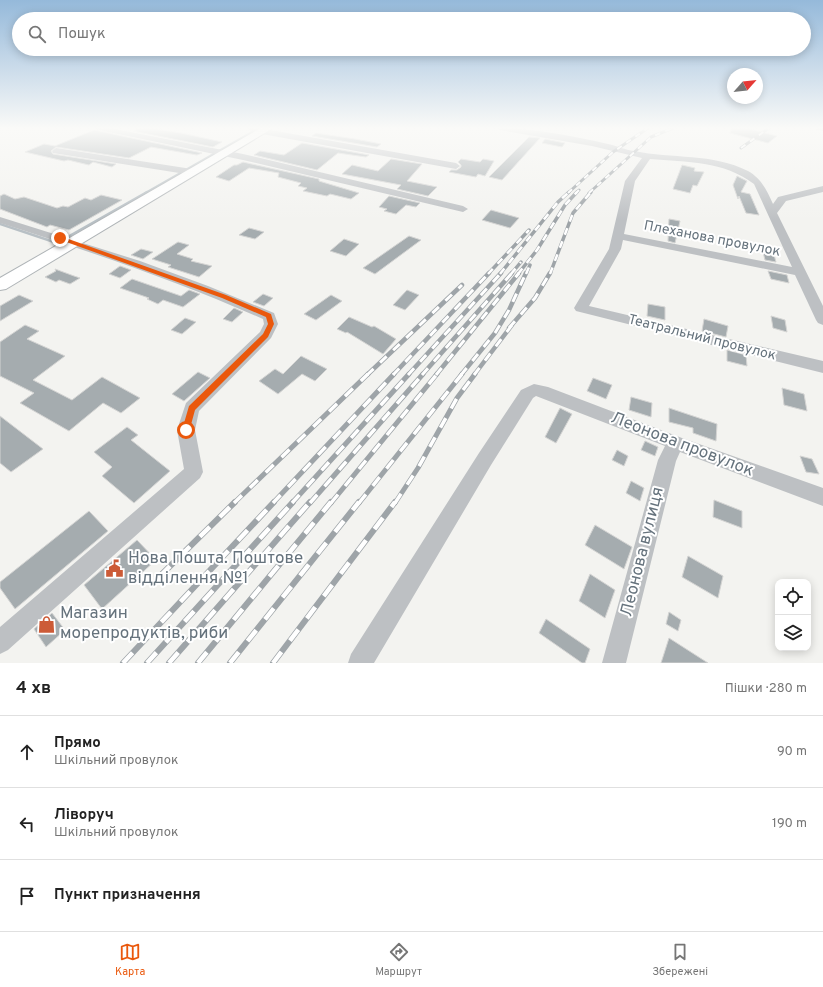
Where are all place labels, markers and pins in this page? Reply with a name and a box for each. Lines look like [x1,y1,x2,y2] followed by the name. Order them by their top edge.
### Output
[128,548,303,590] place label: Нова Пошта. Поштове відділення №1
[105,559,125,579] public building icon: Нова Пошта. Поштове відділення №1
[60,603,228,645] place label: Магазин морепродуктів, риби
[37,614,57,634] shop icon: Магазин морепродуктів, риби

